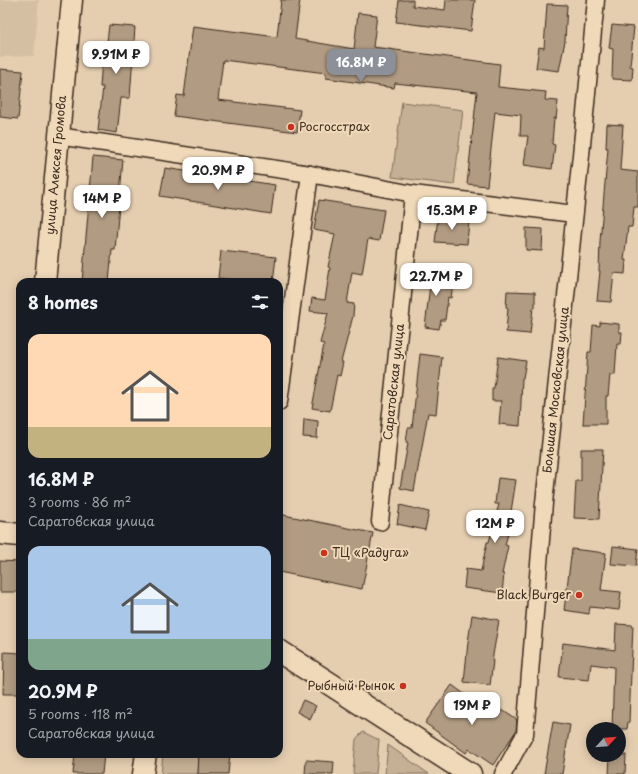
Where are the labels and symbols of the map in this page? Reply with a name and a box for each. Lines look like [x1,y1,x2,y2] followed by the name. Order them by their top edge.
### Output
[79,41,153,75] pin: 9.91M ₽
[324,49,398,83] pin: 16.8M ₽
[40,94,70,235] street label: улица Алексея Громова
[299,117,370,135] place label: Росгосстрах
[286,122,296,132] marker: Росгосстрах
[181,157,255,191] pin: 20.9M ₽
[74,185,130,219] pin: 14M ₽
[415,197,489,231] pin: 15.3M ₽
[399,263,473,297] pin: 22.7M ₽
[537,305,573,474] street label: Большая Московская улица
[378,322,408,441] street label: Саратовская улица
[467,510,523,544] pin: 12M ₽
[332,543,409,561] place label: ТЦ «Радуга»
[319,548,329,558] marker: ТЦ «Радуга»
[496,585,571,603] place label: Black Burger
[574,590,584,600] marker: Black Burger
[307,676,396,694] place label: Рыбный Рынок
[398,681,408,691] marker: Рыбный Рынок
[444,692,500,726] pin: 19M ₽
[586,722,626,762] north arrow

